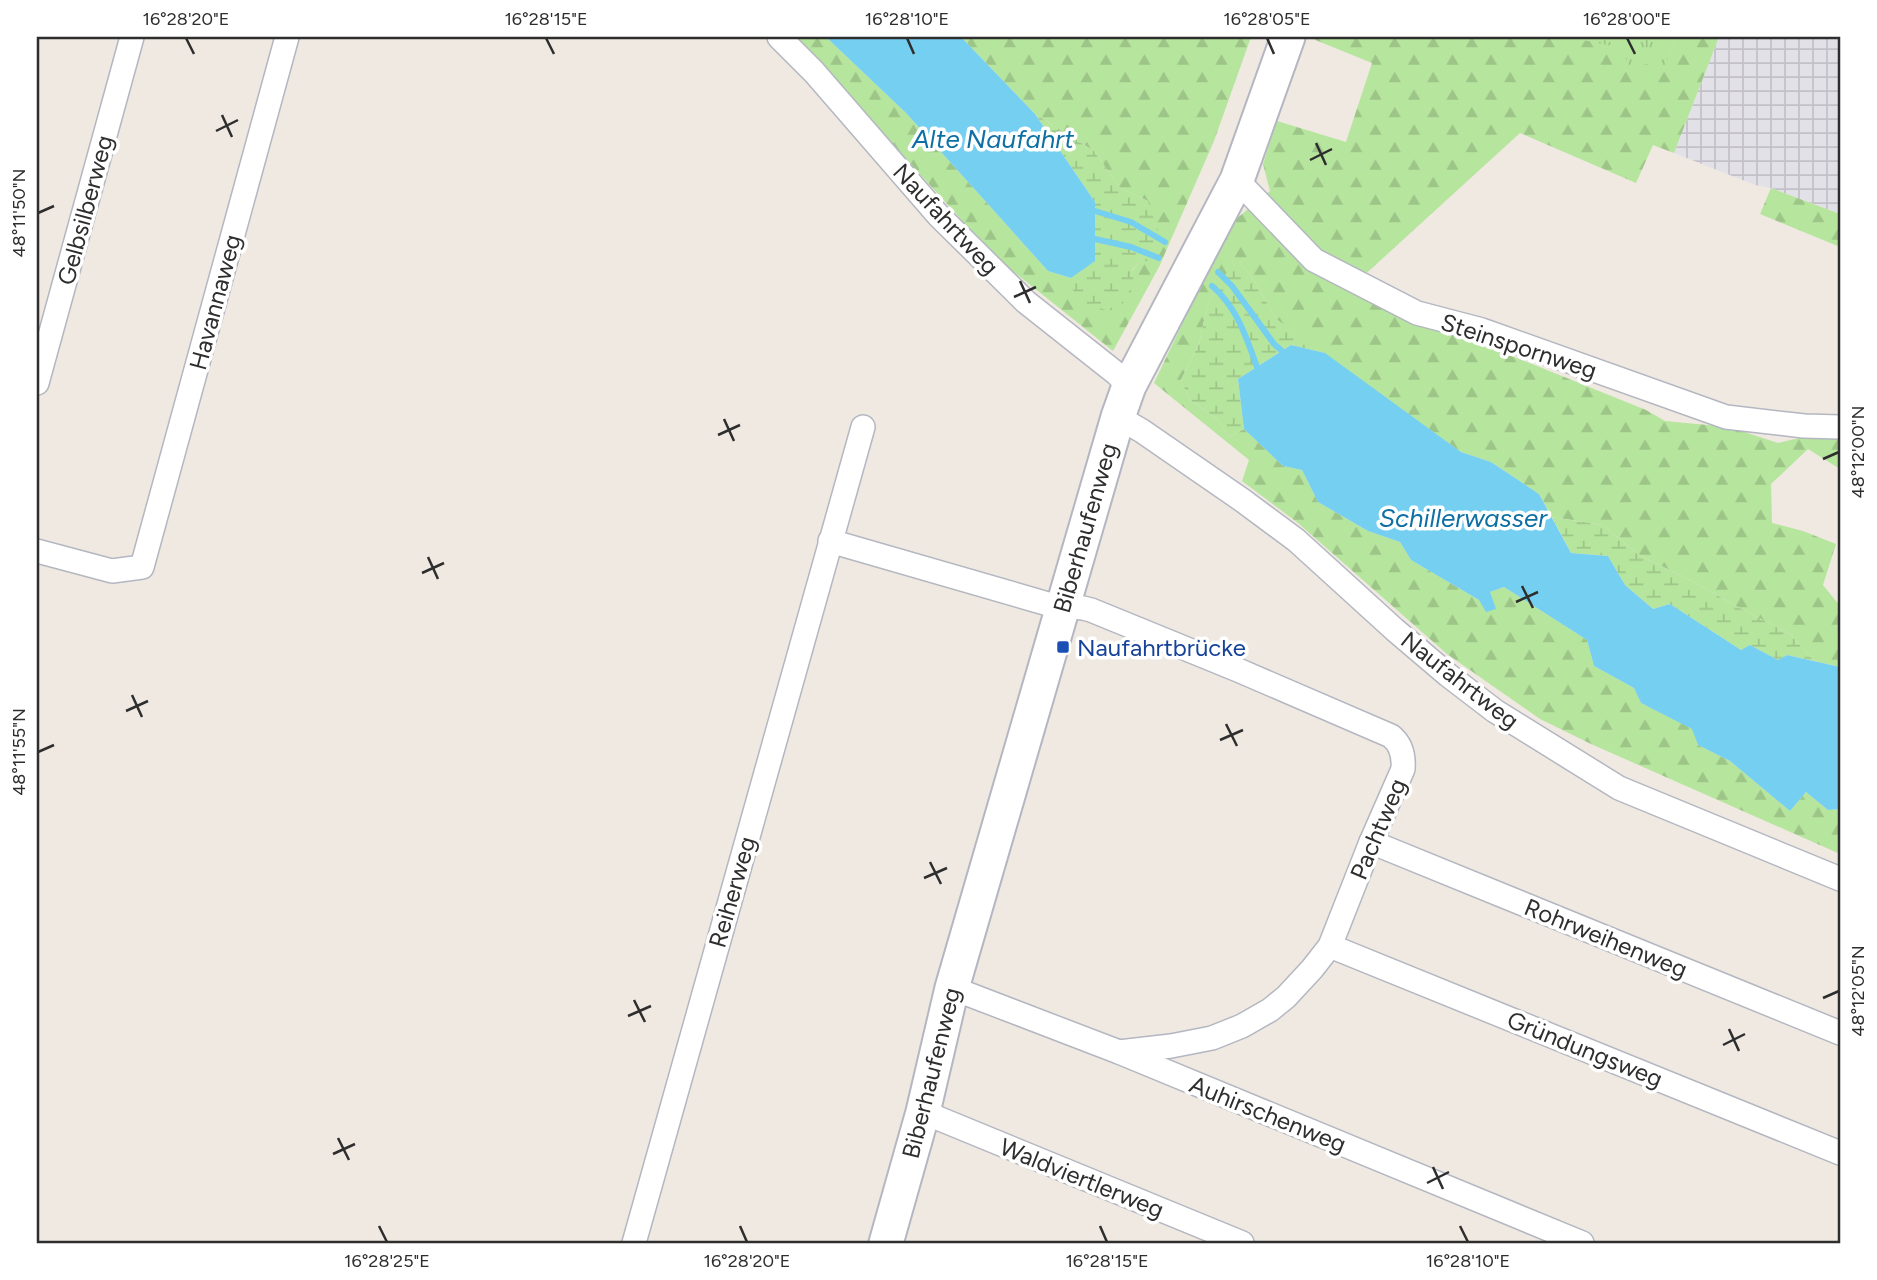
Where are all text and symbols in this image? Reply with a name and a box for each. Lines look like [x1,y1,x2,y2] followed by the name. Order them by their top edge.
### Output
[143,8,230,30] text: 16°28'20"E
[504,8,588,30] text: 16°28'15"E
[865,8,949,30] text: 16°28'10"E
[1223,8,1311,30] text: 16°28'05"E
[1583,8,1671,30] text: 16°28'00"E
[911,123,1075,155] water label: Alte Naufahrt
[51,132,119,288] street label: Gelbsilberweg
[887,157,1005,281] street label: Naufahrtweg
[8,169,30,257] text: 48°11'50"N
[183,231,247,373] street label: Havannaweg
[1437,307,1601,385] street label: Steinspornweg
[1847,406,1869,498] text: 48°12'00"N
[1047,440,1123,616] street label: Biberhaufenweg
[1379,502,1548,534] water label: Schillerwasser
[1395,625,1525,735] street label: Naufahrtweg
[1077,633,1246,662] place label: Naufahrtbrücke
[1055,639,1071,655] marker: Naufahrtbrücke
[8,708,30,796] text: 48°11'55"N
[1344,774,1412,884] street label: Pachtweg
[702,833,762,951] street label: Reiherweg
[1520,892,1692,984] street label: Rohrweihenweg
[1847,945,1869,1037] text: 48°12'05"N
[896,984,966,1162] street label: Biberhaufenweg
[1503,1005,1667,1093] street label: Gründungsweg
[1185,1069,1351,1159] street label: Auhirschenweg
[996,1132,1168,1224] street label: Waldviertlerweg
[344,1250,430,1272] text: 16°28'25"E
[704,1250,791,1272] text: 16°28'20"E
[1065,1250,1149,1272] text: 16°28'15"E
[1426,1250,1510,1272] text: 16°28'10"E

